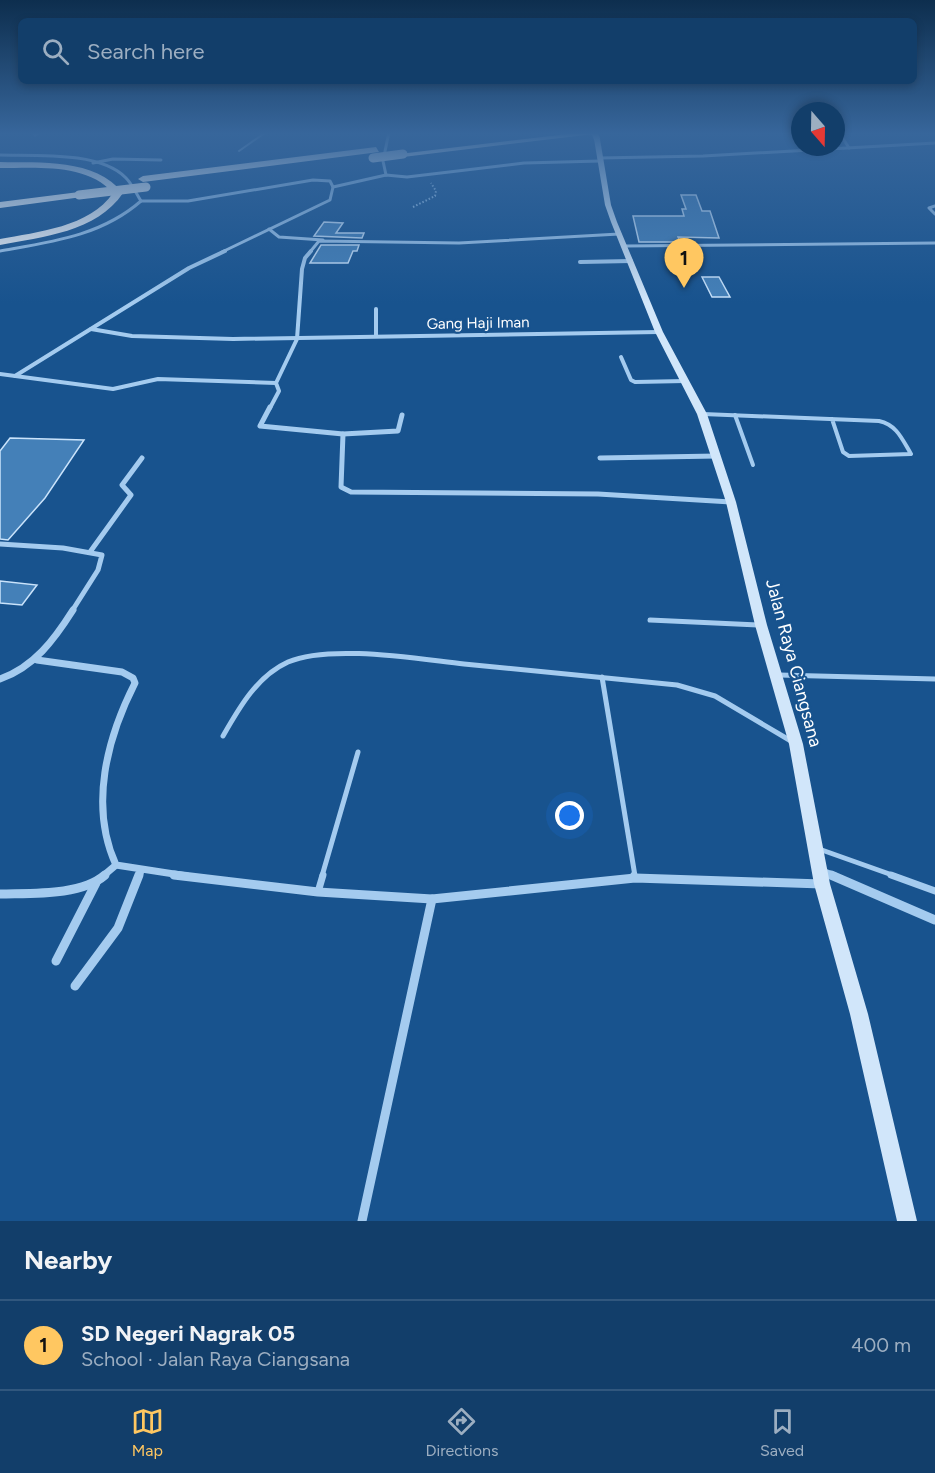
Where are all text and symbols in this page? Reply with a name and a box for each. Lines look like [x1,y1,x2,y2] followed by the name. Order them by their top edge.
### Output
[18,18,917,84] search box
[39,35,72,68] icon: search
[87,38,205,65] text: Search here
[791,102,845,156] north arrow
[664,238,704,288] pin: 1
[426,313,530,333] street label: Gang Haji Iman
[761,577,827,749] street label: Jalan Raya Ciangsana
[555,801,584,830] your location
[24,1244,112,1276] text: Nearby
[81,1320,295,1347] text: SD Negeri Nagrak 05
[39,1333,48,1357] text: 1
[851,1333,911,1357] text: 400 m
[81,1347,350,1371] text: School · Jalan Raya Ciangsana
[131,1405,164,1460] tab: Map
[425,1405,498,1460] tab: Directions
[760,1405,804,1460] tab: Saved

